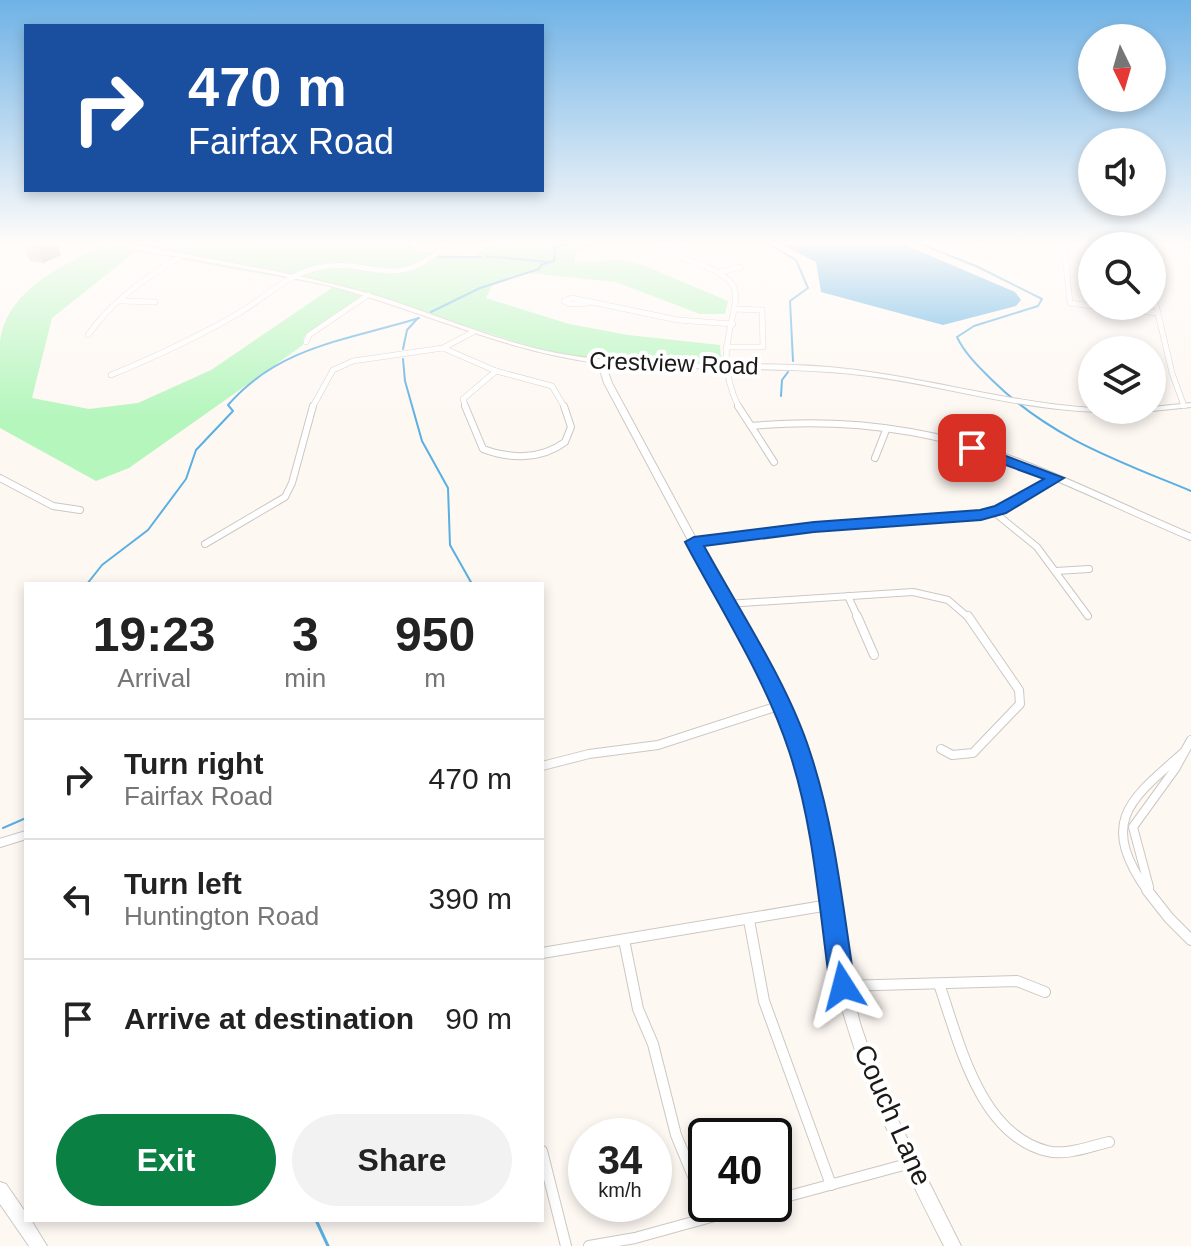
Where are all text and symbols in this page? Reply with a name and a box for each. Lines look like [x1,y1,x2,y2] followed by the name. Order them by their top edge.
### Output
[1078,24,1166,112] north arrow
[1078,24,1166,424] map controls
[188,55,347,118] text: 470 m
[56,56,160,160] icon: right
[188,121,394,162] text: Fairfax Road
[1078,128,1166,216] button: sound
[1078,232,1166,320] button: search
[1078,336,1166,424] button: layers
[589,347,759,379] street label: Crestview Road
[938,414,1006,482] pin
[950,426,994,470] icon: arrive
[93,608,216,661] text: 19:23
[292,608,319,661] text: 3
[395,608,475,661] text: 950
[117,663,191,693] text: Arrival
[284,663,326,693] text: min
[424,663,446,693] text: m
[124,747,263,780] text: Turn right
[56,757,100,801] icon: right
[429,762,512,795] text: 470 m
[124,781,273,811] text: Fairfax Road
[124,867,242,900] text: Turn left
[56,877,100,921] icon: left
[429,882,512,915] text: 390 m
[124,901,319,931] text: Huntington Road
[801,944,885,1028] position arrow
[56,997,100,1041] icon: arrive
[124,1002,414,1035] text: Arrive at destination
[445,1002,512,1035] text: 90 m
[848,1040,938,1190] street label: Couch Lane
[56,1114,276,1206] button: Exit
[292,1114,512,1206] button: Share
[688,1118,792,1222] speed limit sign: 40
[598,1138,642,1182] text: 34
[598,1179,642,1201] text: km/h

